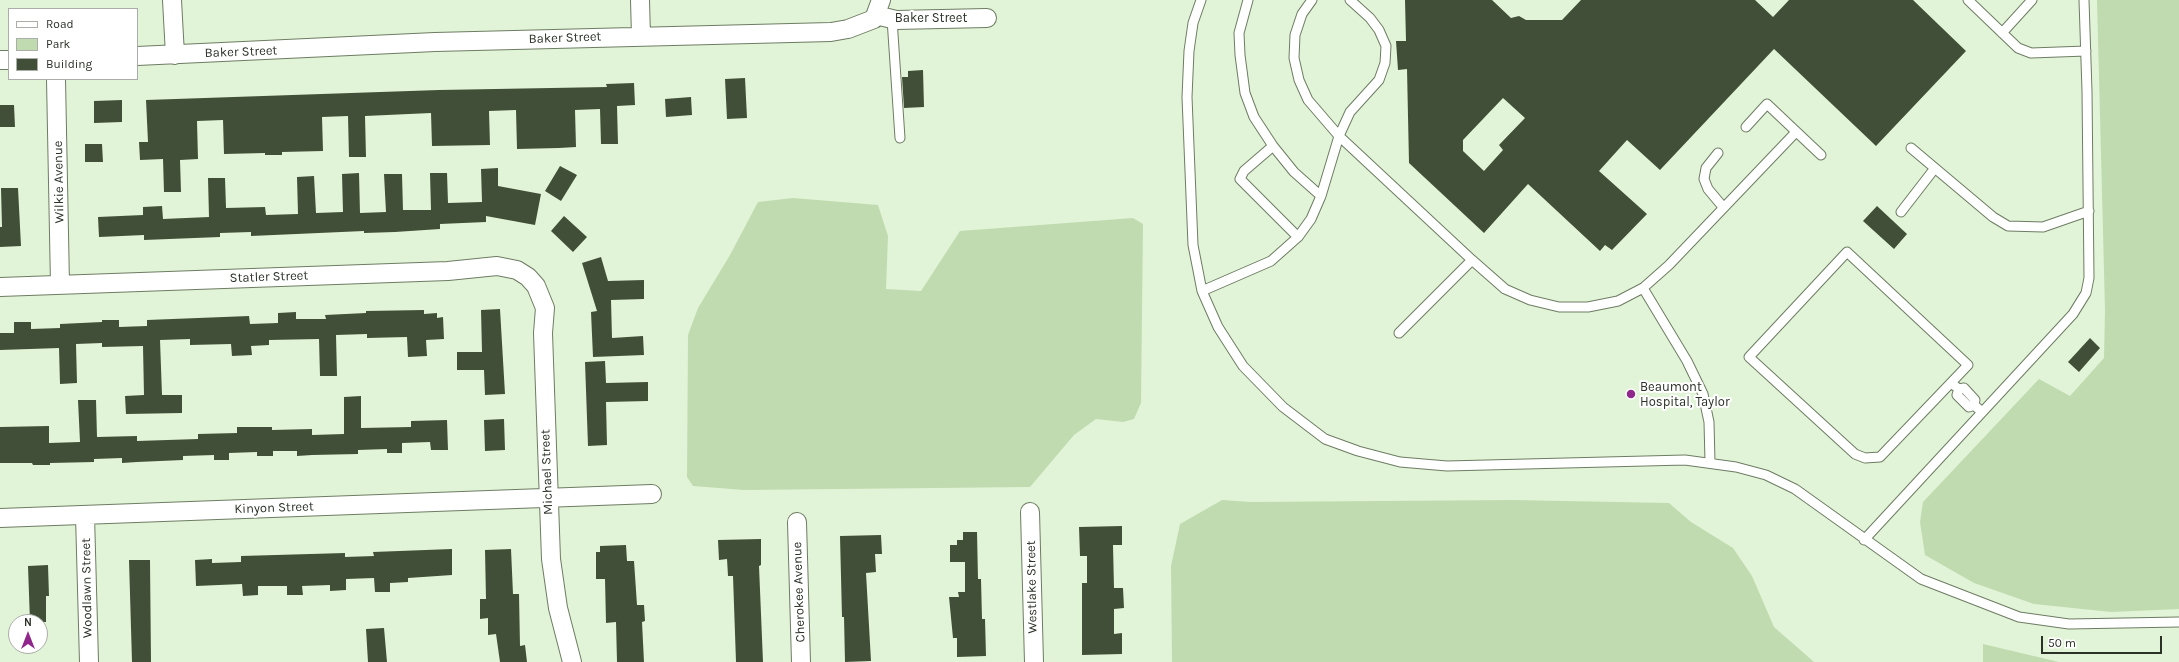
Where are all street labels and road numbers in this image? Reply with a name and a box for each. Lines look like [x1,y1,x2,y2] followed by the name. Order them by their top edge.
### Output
[895,10,967,26] street label: Baker Street
[528,29,602,47] street label: Baker Street
[204,43,278,61] street label: Baker Street
[50,140,68,224] street label: Wilkie Avenue
[229,268,309,286] street label: Statler Street
[538,429,556,515] street label: Michael Street
[234,499,314,517] street label: Kinyon Street
[78,538,96,638] street label: Woodlawn Street
[1023,540,1041,634] street label: Westlake Street
[789,541,809,643] street label: Cherokee Avenue

